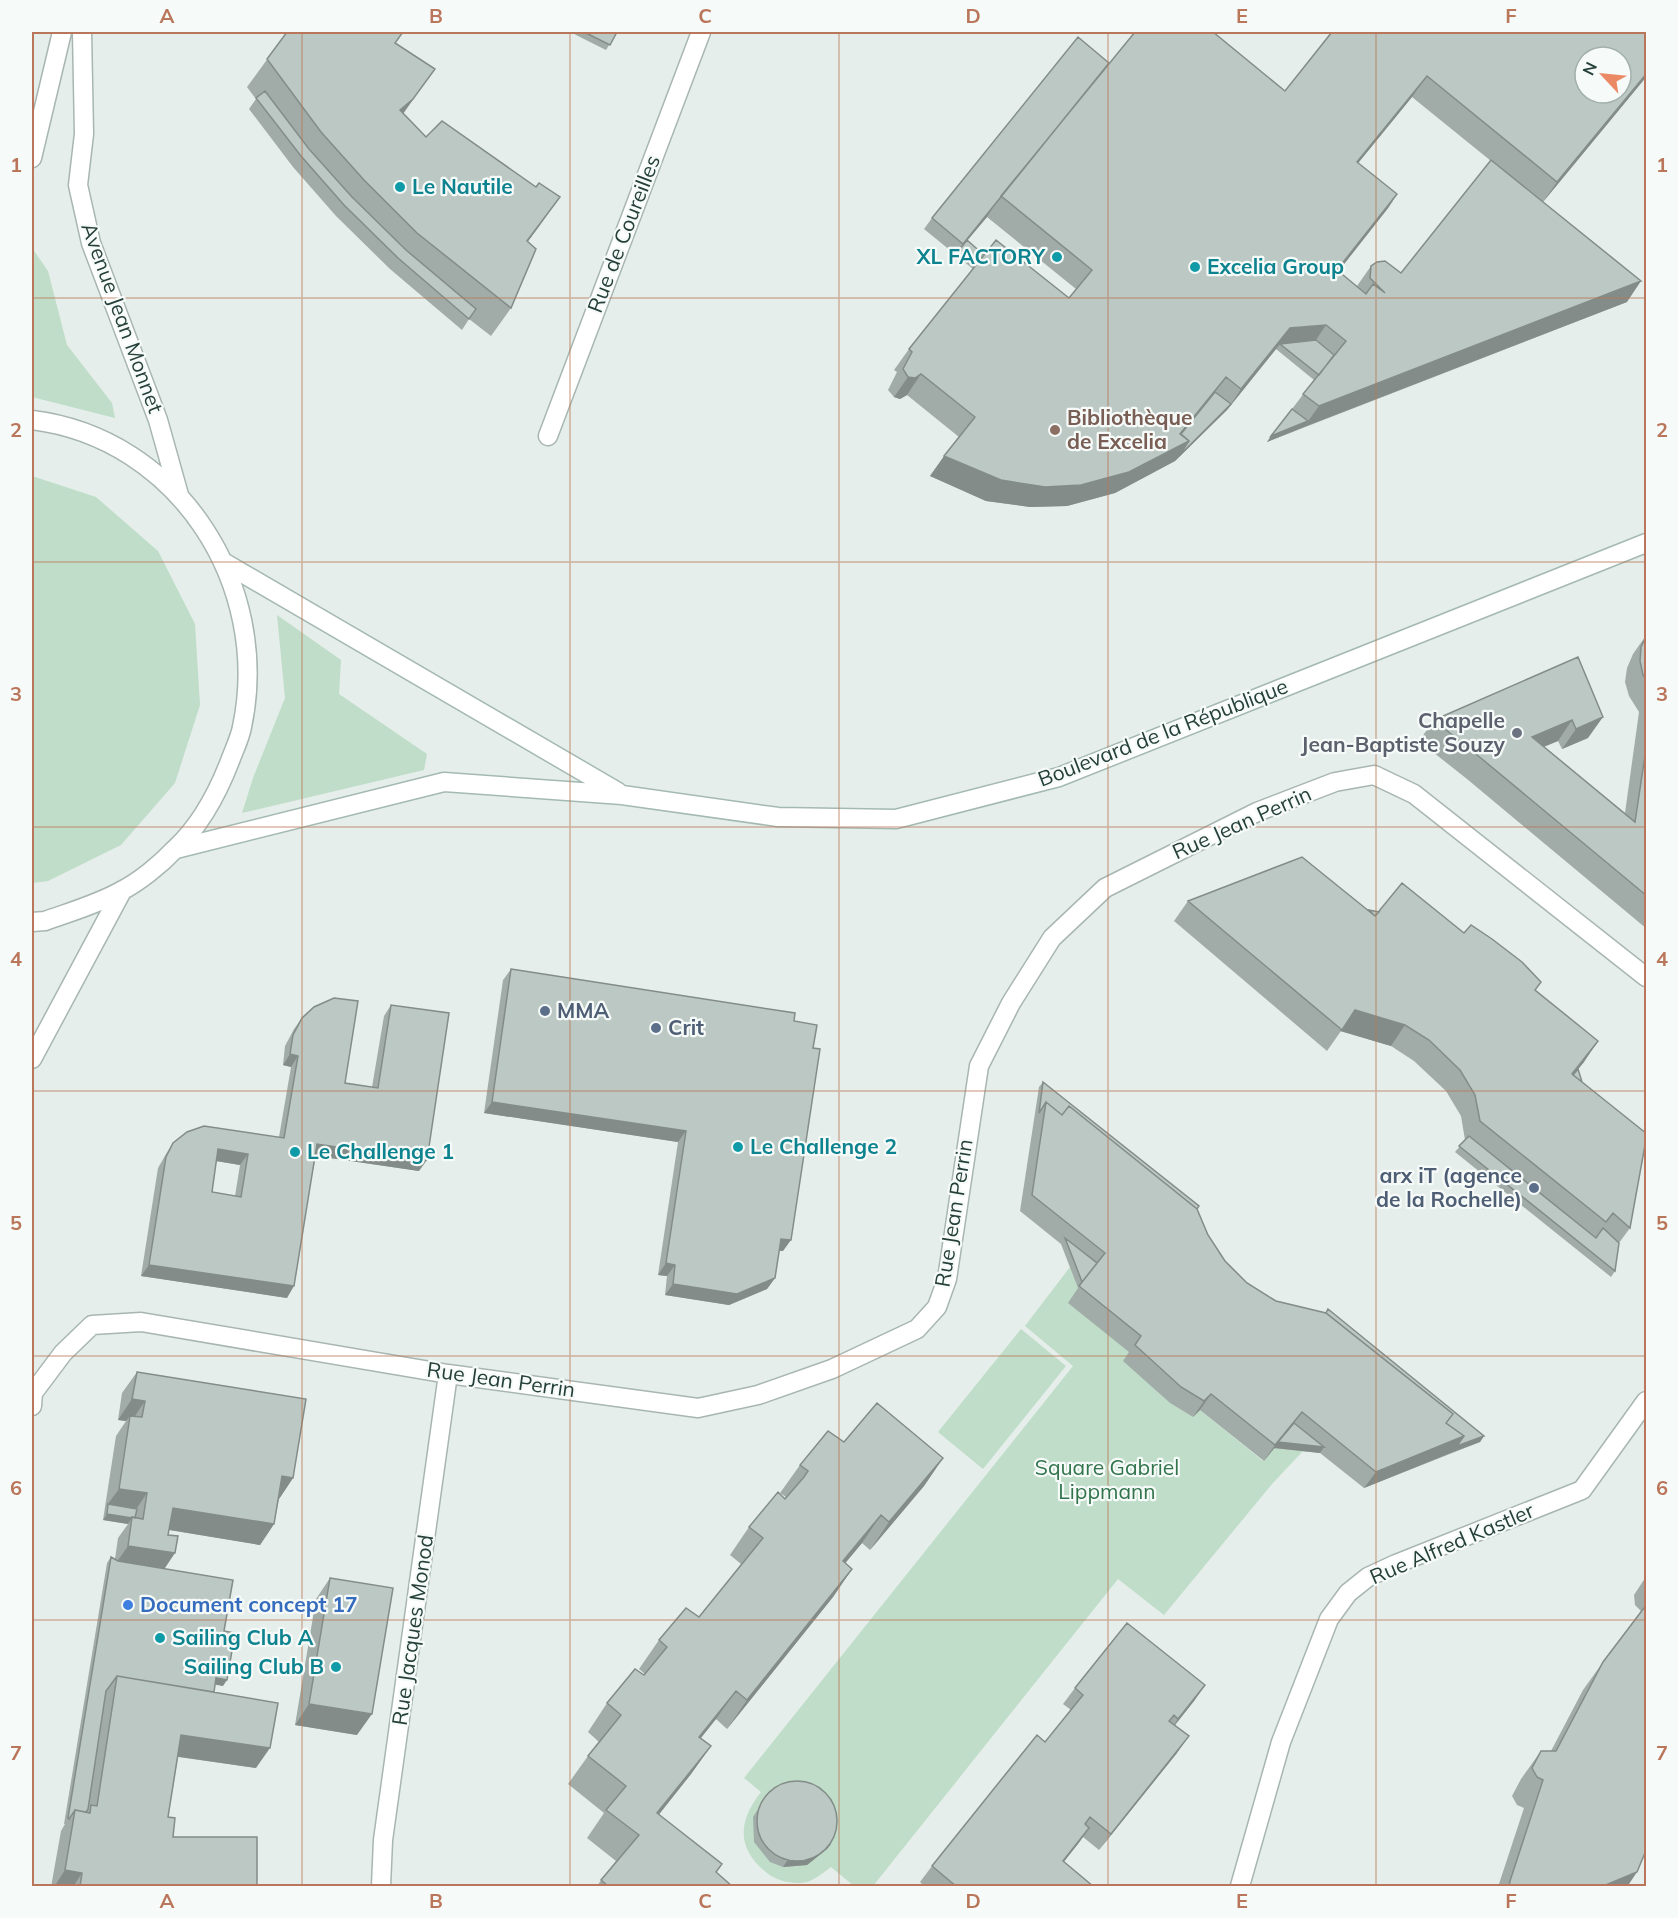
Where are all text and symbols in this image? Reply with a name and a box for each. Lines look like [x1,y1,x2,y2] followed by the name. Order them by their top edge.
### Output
[160,3,175,28] text: A
[429,3,443,28] text: B
[698,3,712,28] text: C
[965,3,981,28] text: D
[1236,3,1248,28] text: E
[1505,3,1517,28] text: F
[1573,45,1633,105] north arrow
[1578,59,1601,78] text: N
[581,151,665,316] street label: Rue de Coureilles
[10,152,22,177] text: 1
[1656,152,1668,177] text: 1
[412,173,513,199] place label: Le Nautile
[393,180,407,194] marker: Le Nautile
[76,219,169,416] street label: Avenue Jean Monnet
[916,243,1046,269] place label: XL FACTORY
[1050,250,1064,264] marker: XL FACTORY
[1207,253,1344,279] place label: Excelia Group
[1188,260,1202,274] marker: Excelia Group
[1067,404,1192,454] place label: Bibliothèque de Excelia
[10,417,22,442] text: 2
[1656,417,1668,442] text: 2
[1048,423,1062,437] marker: Bibliothèque de Excelia
[1034,672,1291,792] street label: Boulevard de la République
[10,681,22,706] text: 3
[1656,681,1668,706] text: 3
[1301,707,1506,757] place label: Chapelle Jean-Baptiste Souzy
[1510,726,1524,740] marker: Chapelle Jean-Baptiste Souzy
[1168,780,1315,864] street label: Rue Jean Perrin
[10,946,22,971] text: 4
[1656,946,1668,971] text: 4
[557,997,610,1023] place label: MMA
[538,1004,552,1018] marker: MMA
[668,1014,704,1040] place label: Crit
[649,1021,663,1035] marker: Crit
[750,1133,897,1159] place label: Le Challenge 2
[928,1137,978,1289] street label: Rue Jean Perrin
[307,1138,454,1164] place label: Le Challenge 1
[731,1140,745,1154] marker: Le Challenge 2
[288,1145,302,1159] marker: Le Challenge 1
[1376,1162,1522,1212] place label: arx iT (agence de la Rochelle)
[1527,1181,1541,1195] marker: arx iT (agence de la Rochelle)
[10,1210,22,1235] text: 5
[1656,1210,1668,1235] text: 5
[425,1356,577,1402] street label: Rue Jean Perrin
[1035,1454,1179,1504] park label: Square Gabriel Lippmann
[10,1475,22,1500] text: 6
[1656,1475,1668,1500] text: 6
[1366,1497,1538,1589] street label: Rue Alfred Kastler
[386,1533,438,1727] street label: Rue Jacques Monod
[140,1591,357,1617] place label: Document concept 17
[121,1598,135,1612] marker: Document concept 17
[172,1624,314,1650] place label: Sailing Club A
[153,1631,167,1645] marker: Sailing Club A
[184,1653,324,1679] place label: Sailing Club B
[329,1660,343,1674] marker: Sailing Club B
[10,1740,22,1765] text: 7
[1656,1740,1668,1765] text: 7
[160,1888,175,1913] text: A
[429,1888,443,1913] text: B
[698,1888,712,1913] text: C
[965,1888,981,1913] text: D
[1236,1888,1248,1913] text: E
[1505,1888,1517,1913] text: F

